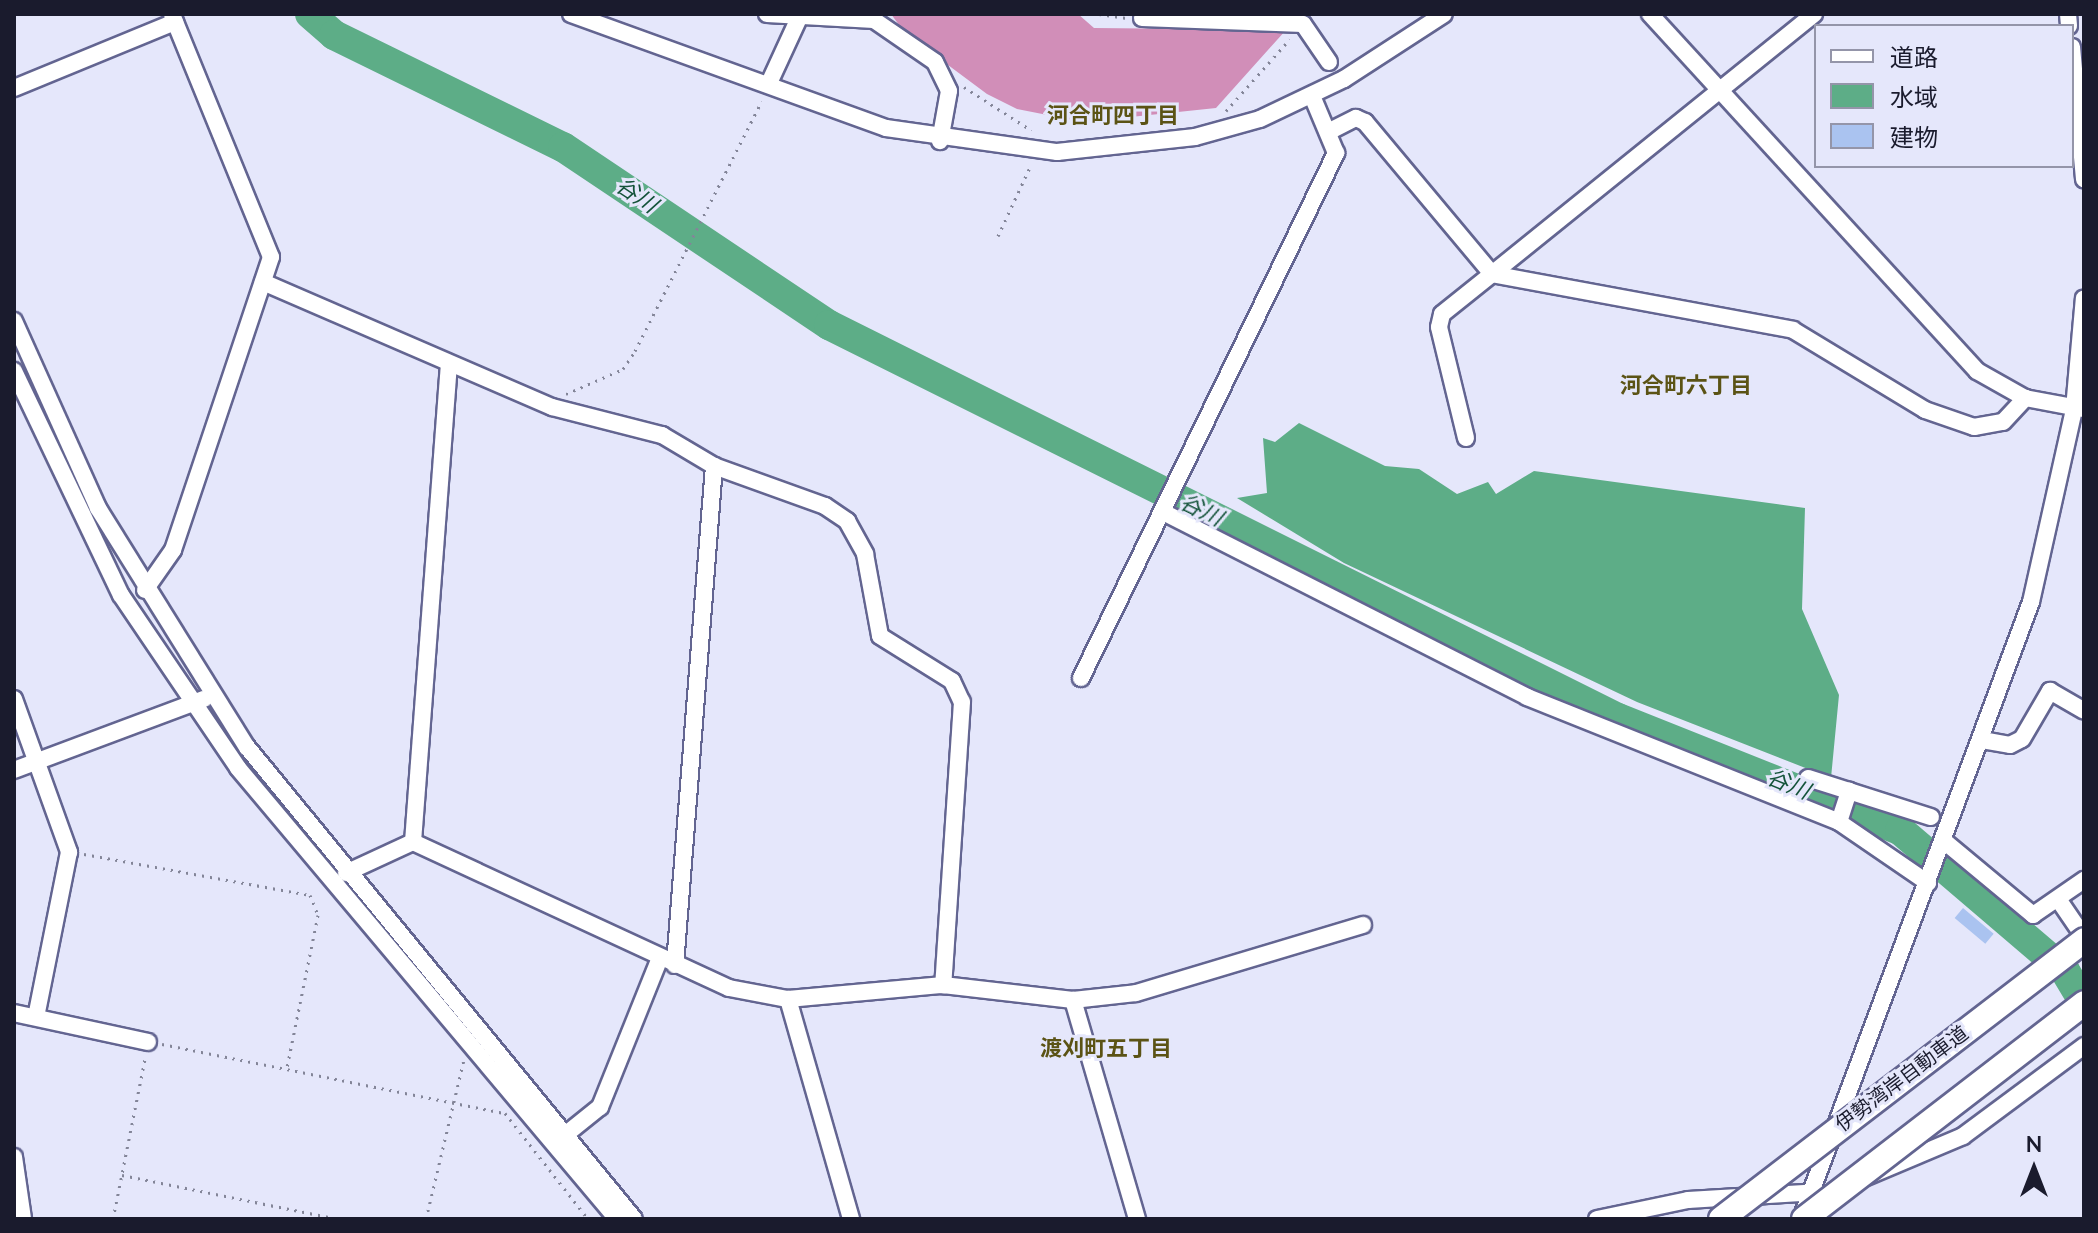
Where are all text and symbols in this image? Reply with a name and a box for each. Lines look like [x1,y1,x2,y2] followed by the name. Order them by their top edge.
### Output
[1814,24,2074,168] legend
[1890,42,1938,74] text: 道路
[1890,82,1938,114] text: 水域
[1047,104,1179,130] district label: 河合町四丁目
[1890,122,1938,154] text: 建物
[610,173,662,219] water label: 谷川
[1620,374,1752,400] district label: 河合町六丁目
[1175,489,1227,533] water label: 谷川
[1763,765,1813,805] water label: 谷川
[1831,1021,1973,1137] street label: 伊勢湾岸自動車道
[1040,1037,1172,1063] district label: 渡刈町五丁目
[1994,1129,2074,1209] north arrow
[2026,1130,2042,1160] text: N

